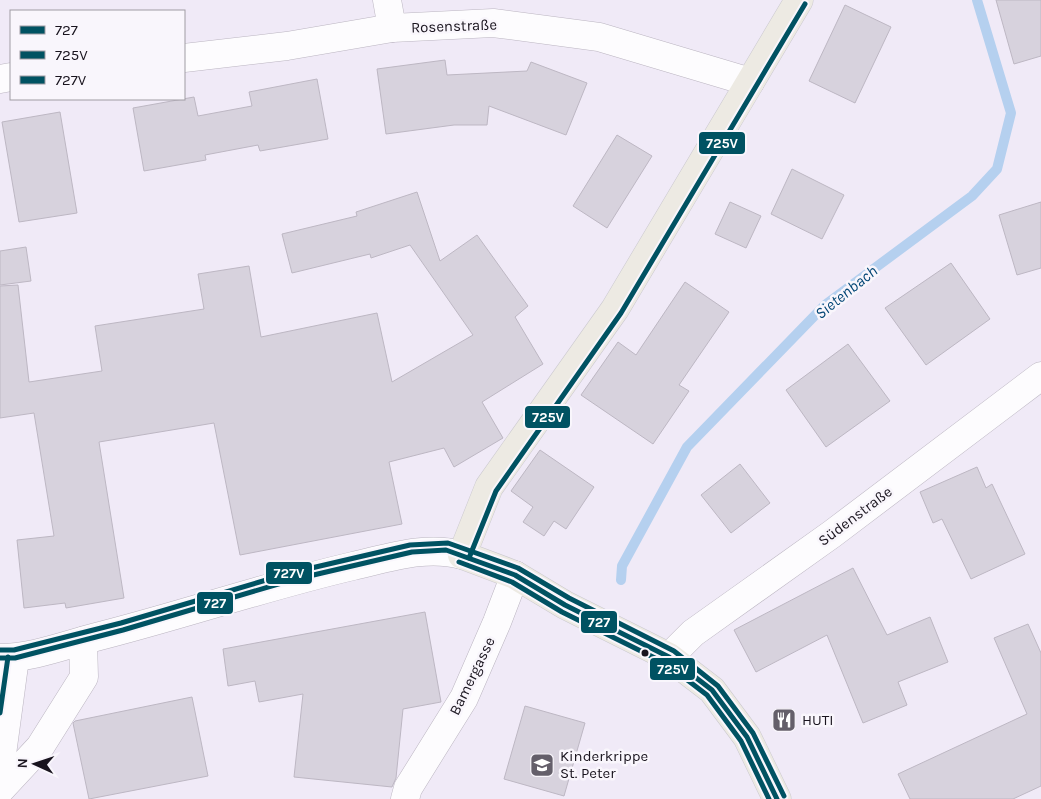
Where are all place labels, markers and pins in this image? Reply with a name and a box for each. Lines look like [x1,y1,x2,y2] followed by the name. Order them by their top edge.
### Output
[640,648,650,658] unlabelled marker
[771,707,797,733] restaurant icon: HUTI
[802,711,834,729] place label: HUTI
[560,747,648,782] place label: Kinderkrippe St. Peter
[529,752,555,778] school or university icon: Kinderkrippe St. Peter

